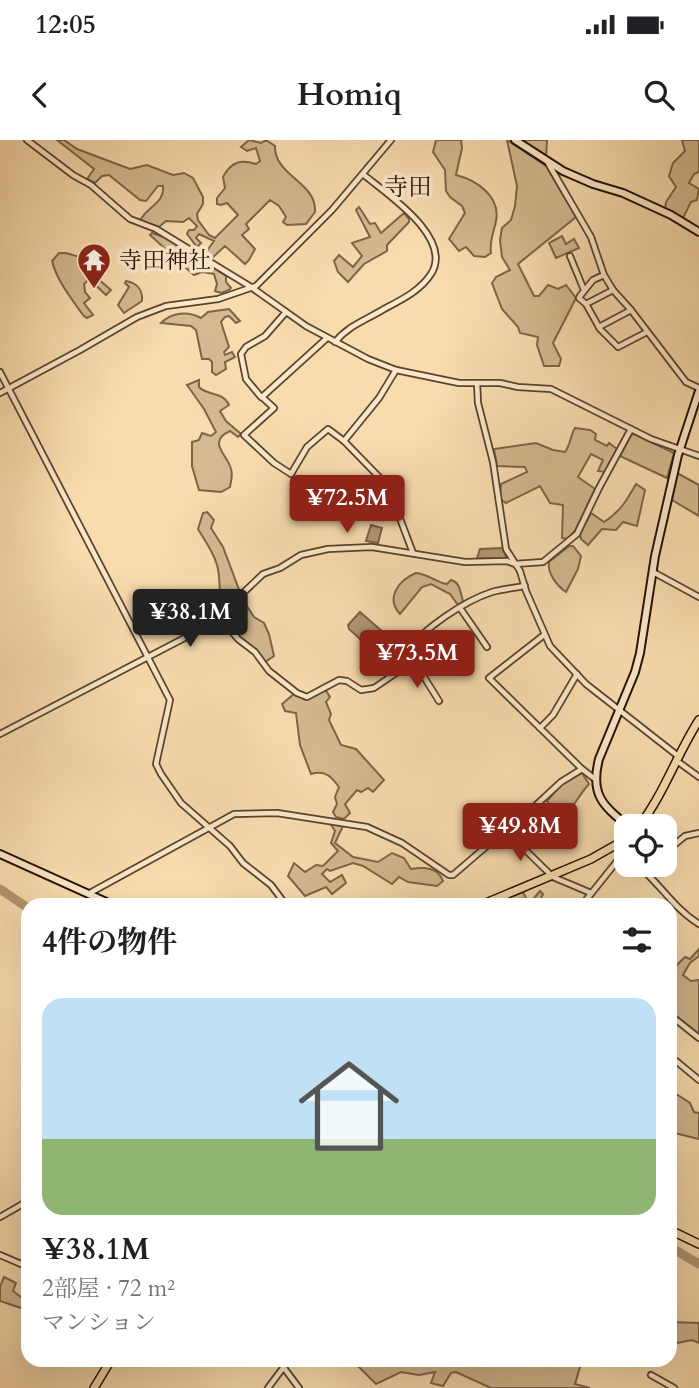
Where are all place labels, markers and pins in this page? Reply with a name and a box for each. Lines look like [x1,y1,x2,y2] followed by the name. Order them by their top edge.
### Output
[75,241,113,290] temple icon: 寺田神社
[119,245,211,276] place label: 寺田神社
[290,476,404,535] pin: ¥72.5M
[133,589,247,649] pin: ¥38.1M
[360,630,474,690] pin: ¥73.5M
[463,804,577,863] pin: ¥49.8M

